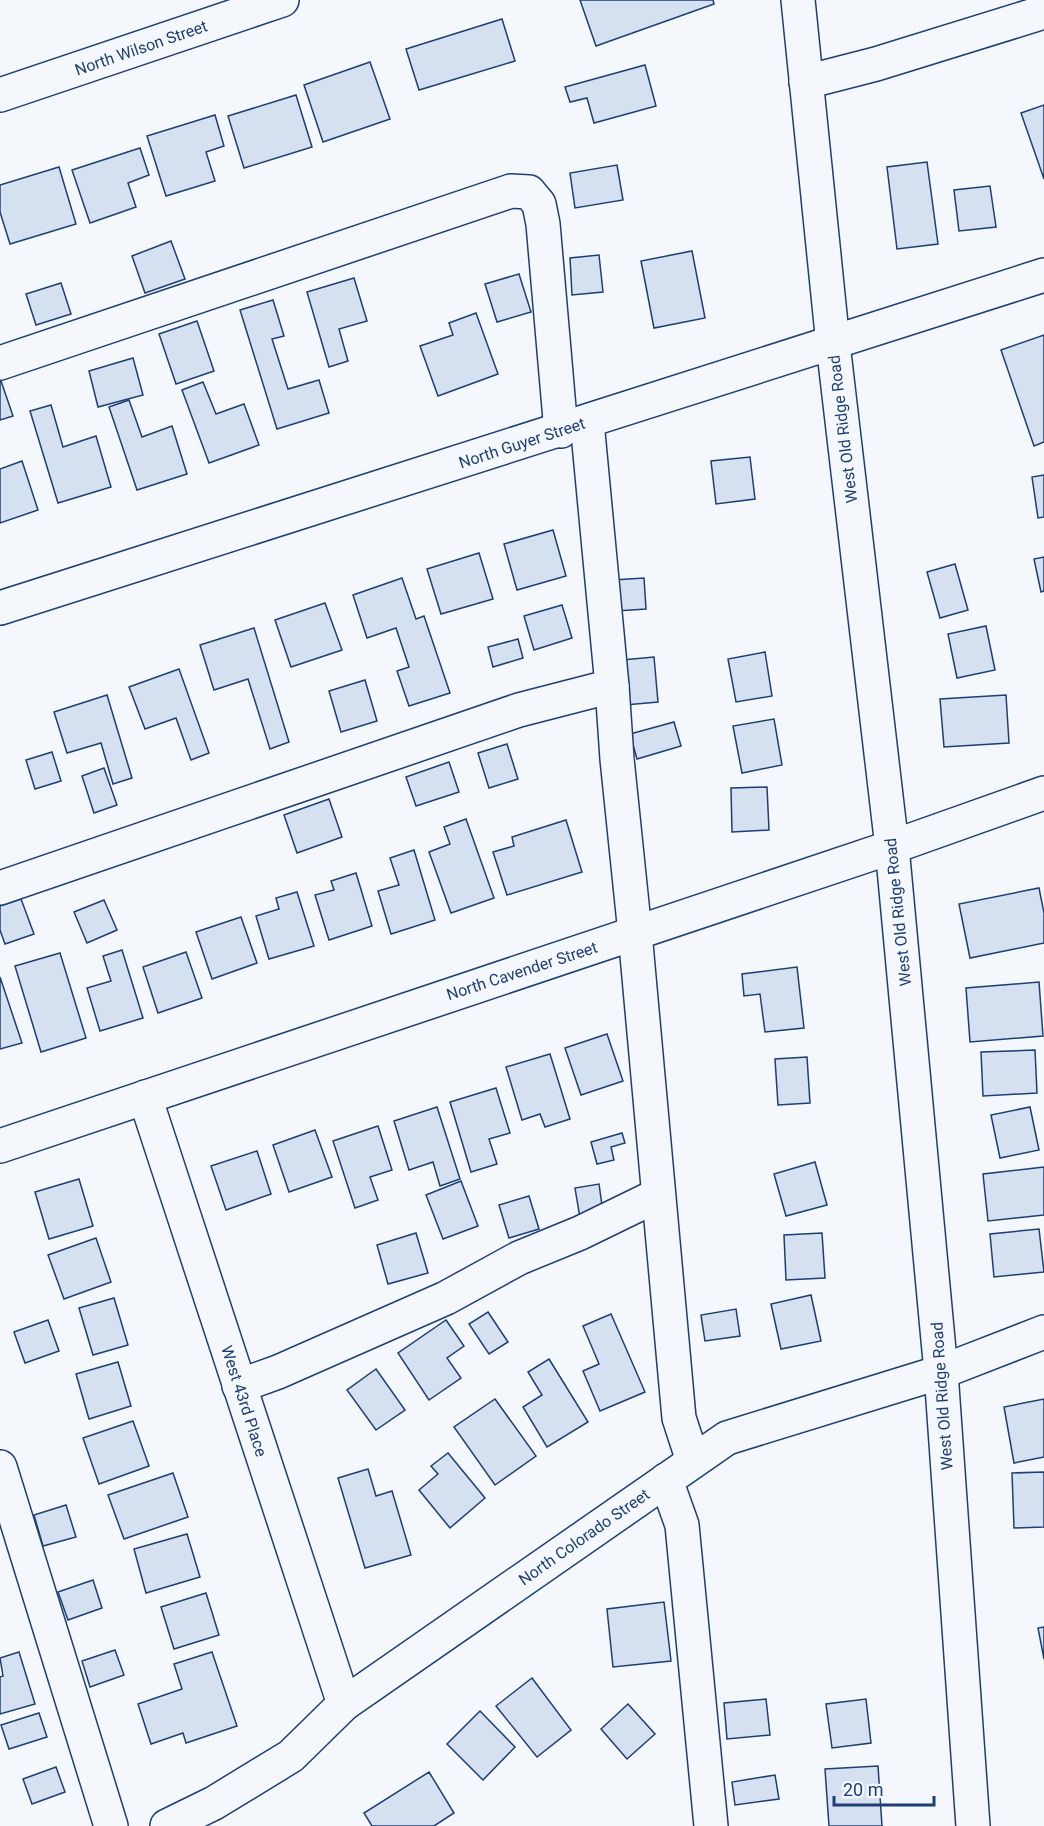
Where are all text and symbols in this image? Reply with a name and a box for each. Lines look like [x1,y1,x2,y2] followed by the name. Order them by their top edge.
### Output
[72,16,210,80] street label: North Wilson Street
[825,354,861,504] street label: West Old Ridge Road
[456,414,588,472] street label: North Guyer Street
[881,837,915,987] street label: West Old Ridge Road
[444,938,600,1004] street label: North Cavender Street
[927,1321,957,1471] street label: West Old Ridge Road
[217,1343,271,1459] street label: West 43rd Place
[515,1485,653,1589] street label: North Colorado Street
[834,1769,934,1807] scale bar
[843,1779,883,1800] text: 20 m

